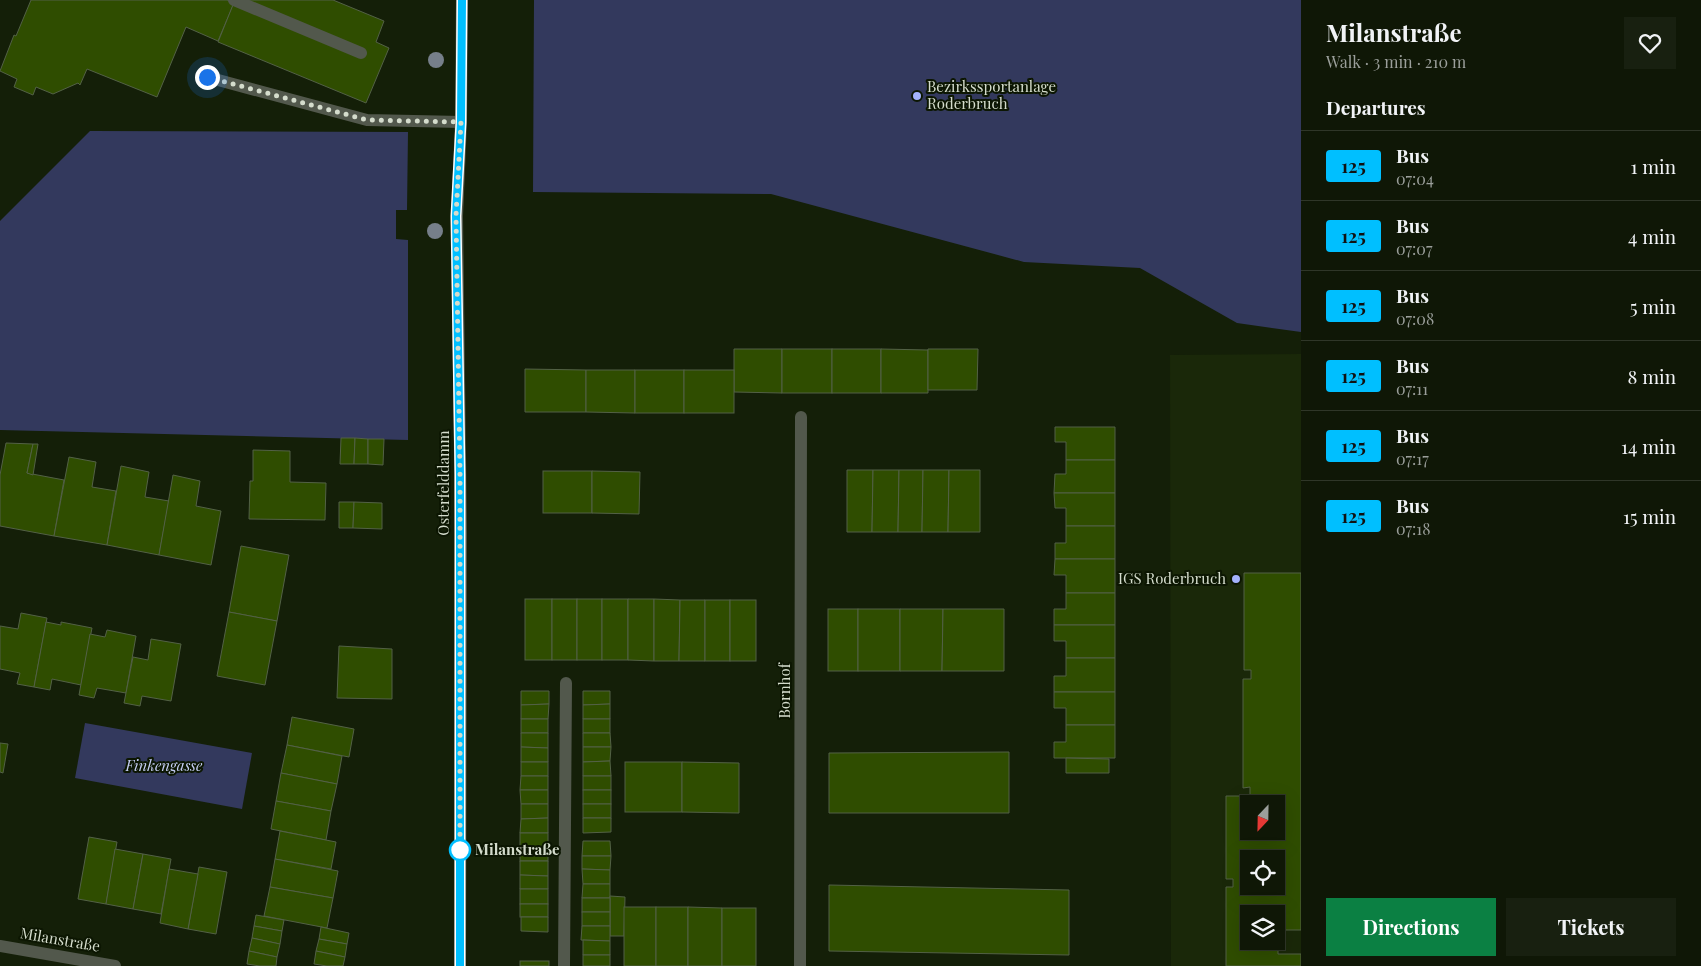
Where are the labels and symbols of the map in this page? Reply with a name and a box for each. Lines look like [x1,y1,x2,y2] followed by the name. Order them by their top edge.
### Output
[195,65,220,90] your location
[927,76,1056,113] place label: Bezirkssportanlage Roderbruch
[911,90,923,102] marker: Bezirkssportanlage Roderbruch
[433,430,453,536] street label: Osterfelddamm
[1118,568,1226,588] place label: IGS Roderbruch
[1230,573,1242,585] marker: IGS Roderbruch
[774,662,794,719] street label: Bornhof
[124,755,203,775] park label: Finkengasse
[1240,795,1285,840] north arrow
[449,839,471,861] marker: Milanstraße
[475,839,560,859] place label: Milanstraße
[19,922,102,956] street label: Milanstraße

